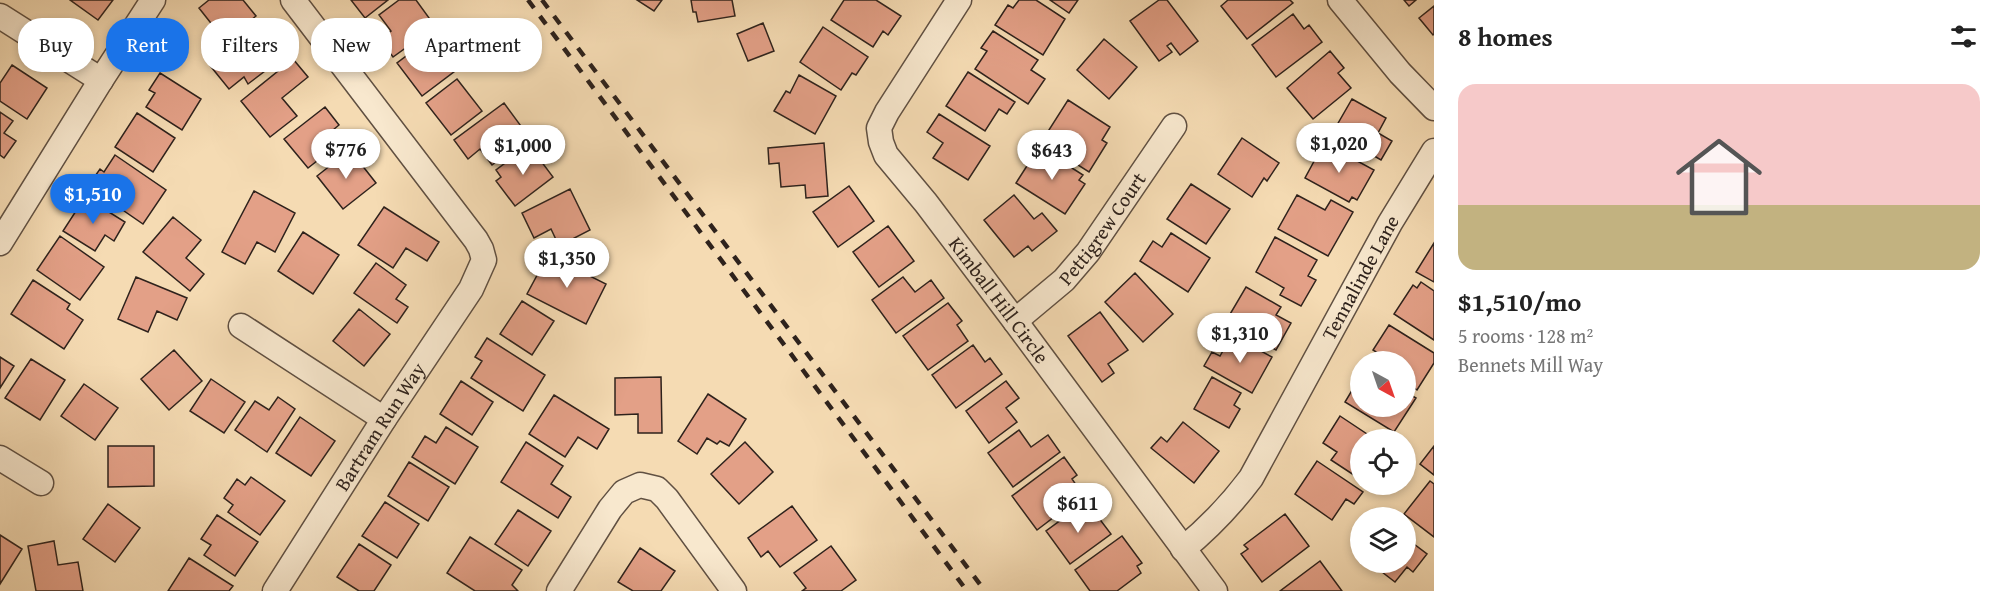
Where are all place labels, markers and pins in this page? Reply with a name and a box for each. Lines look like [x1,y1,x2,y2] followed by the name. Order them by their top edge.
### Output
[1290,123,1388,174] pin: $1,020
[474,125,572,176] pin: $1,000
[310,129,382,180] pin: $776
[1016,130,1088,181] pin: $643
[44,174,142,225] pin: $1,510
[518,238,616,289] pin: $1,350
[1191,313,1289,364] pin: $1,310
[1042,483,1114,534] pin: $611

